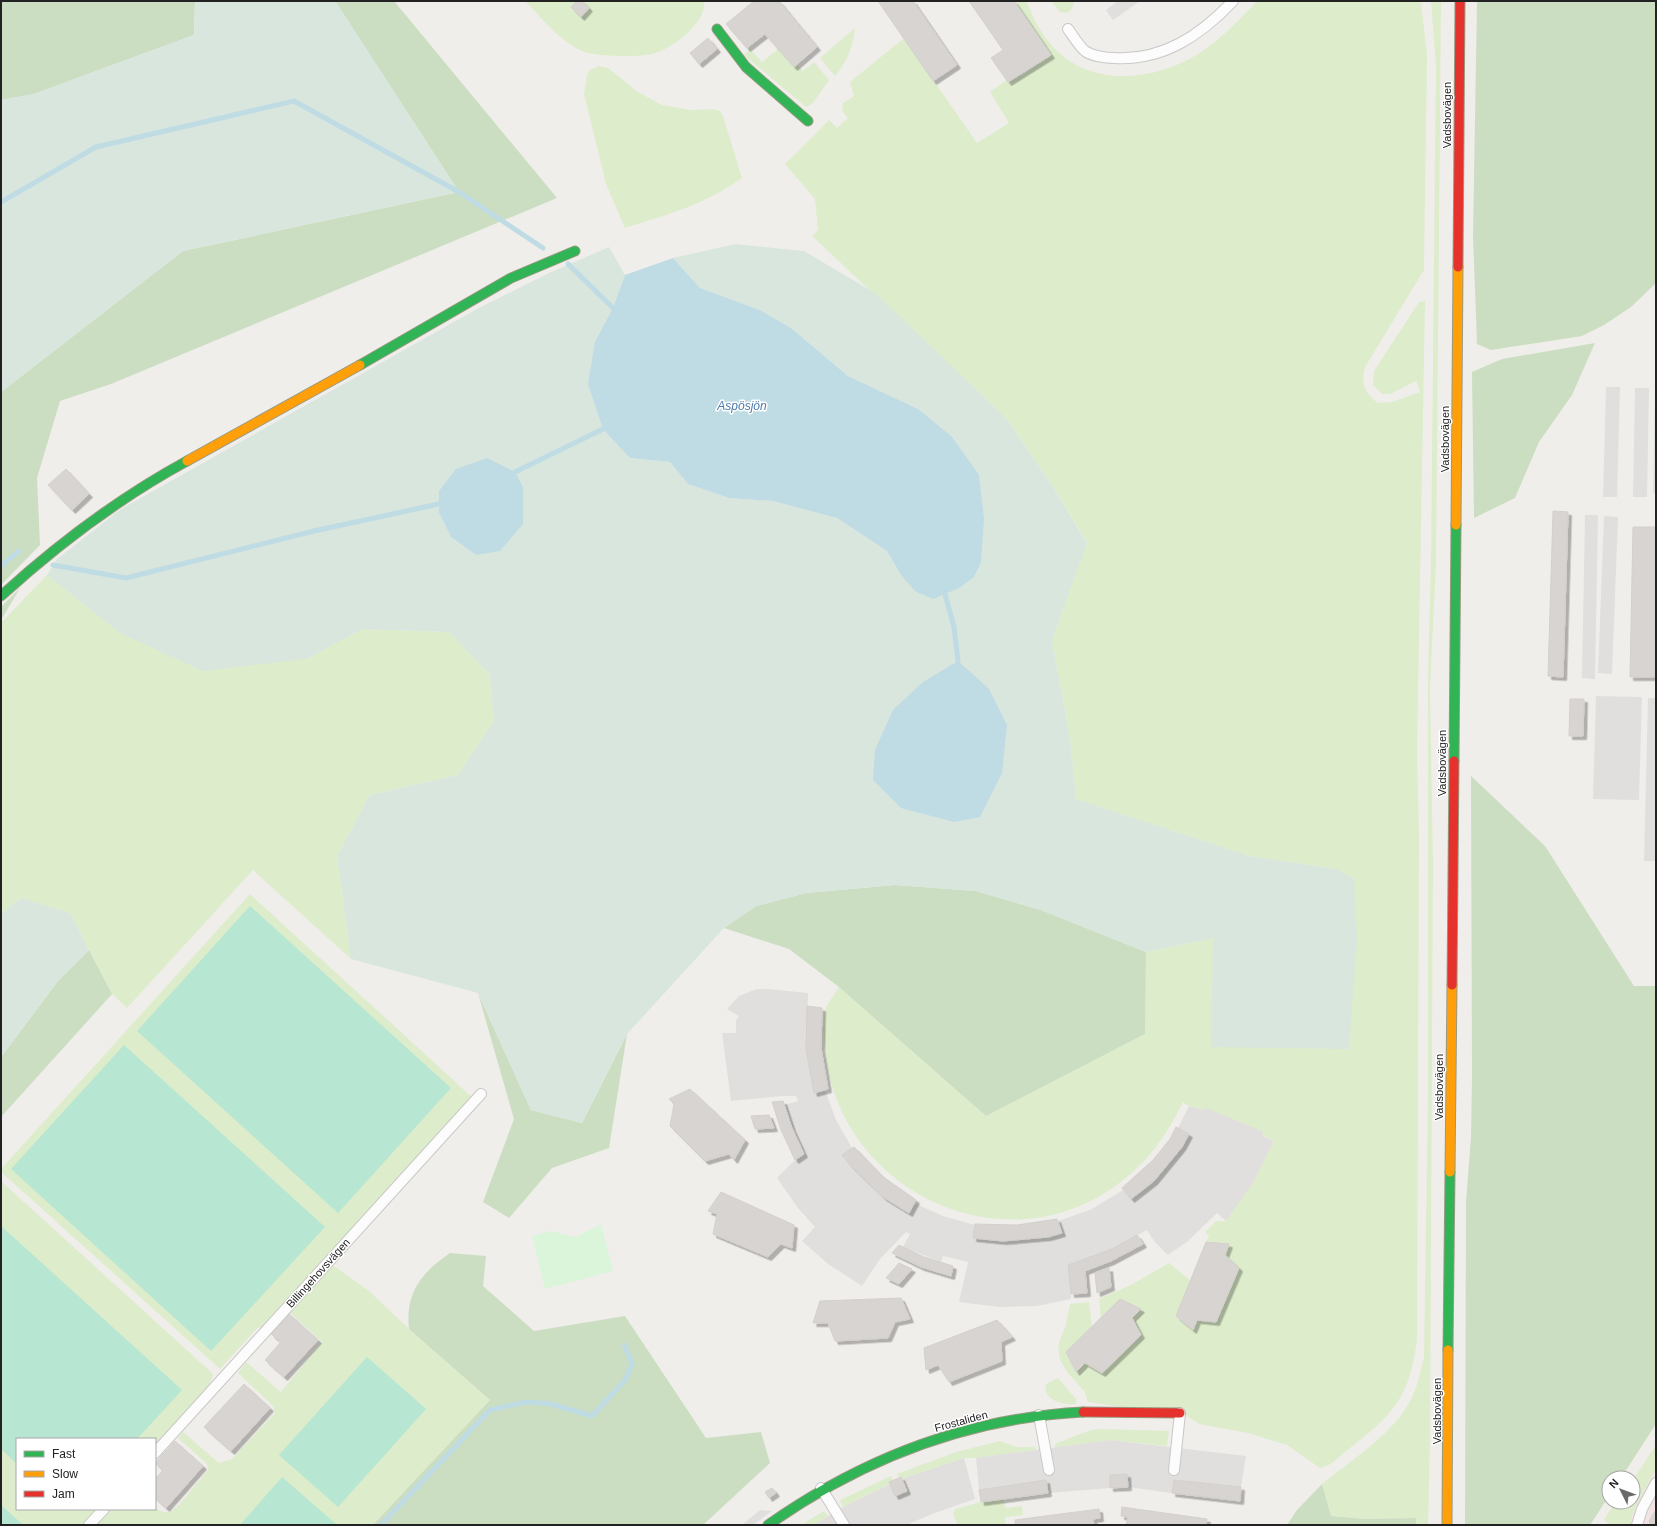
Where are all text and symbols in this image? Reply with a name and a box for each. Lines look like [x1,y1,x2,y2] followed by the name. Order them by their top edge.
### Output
[1441,82,1453,148] street label: Vadsbovägen
[716,399,767,413] water label: Aspösjön
[1439,406,1451,472] street label: Vadsbovägen
[1436,730,1448,796] street label: Vadsbovägen
[1433,1054,1445,1120] street label: Vadsbovägen
[284,1236,352,1310] street label: Billingehovsvägen
[1431,1378,1443,1444] street label: Vadsbovägen
[933,1408,989,1434] street label: Frostaliden
[16,1438,156,1510] legend
[52,1447,76,1461] text: Fast
[52,1467,78,1481] text: Slow
[1601,1470,1641,1510] north arrow
[1606,1476,1621,1490] text: N
[52,1487,75,1501] text: Jam

